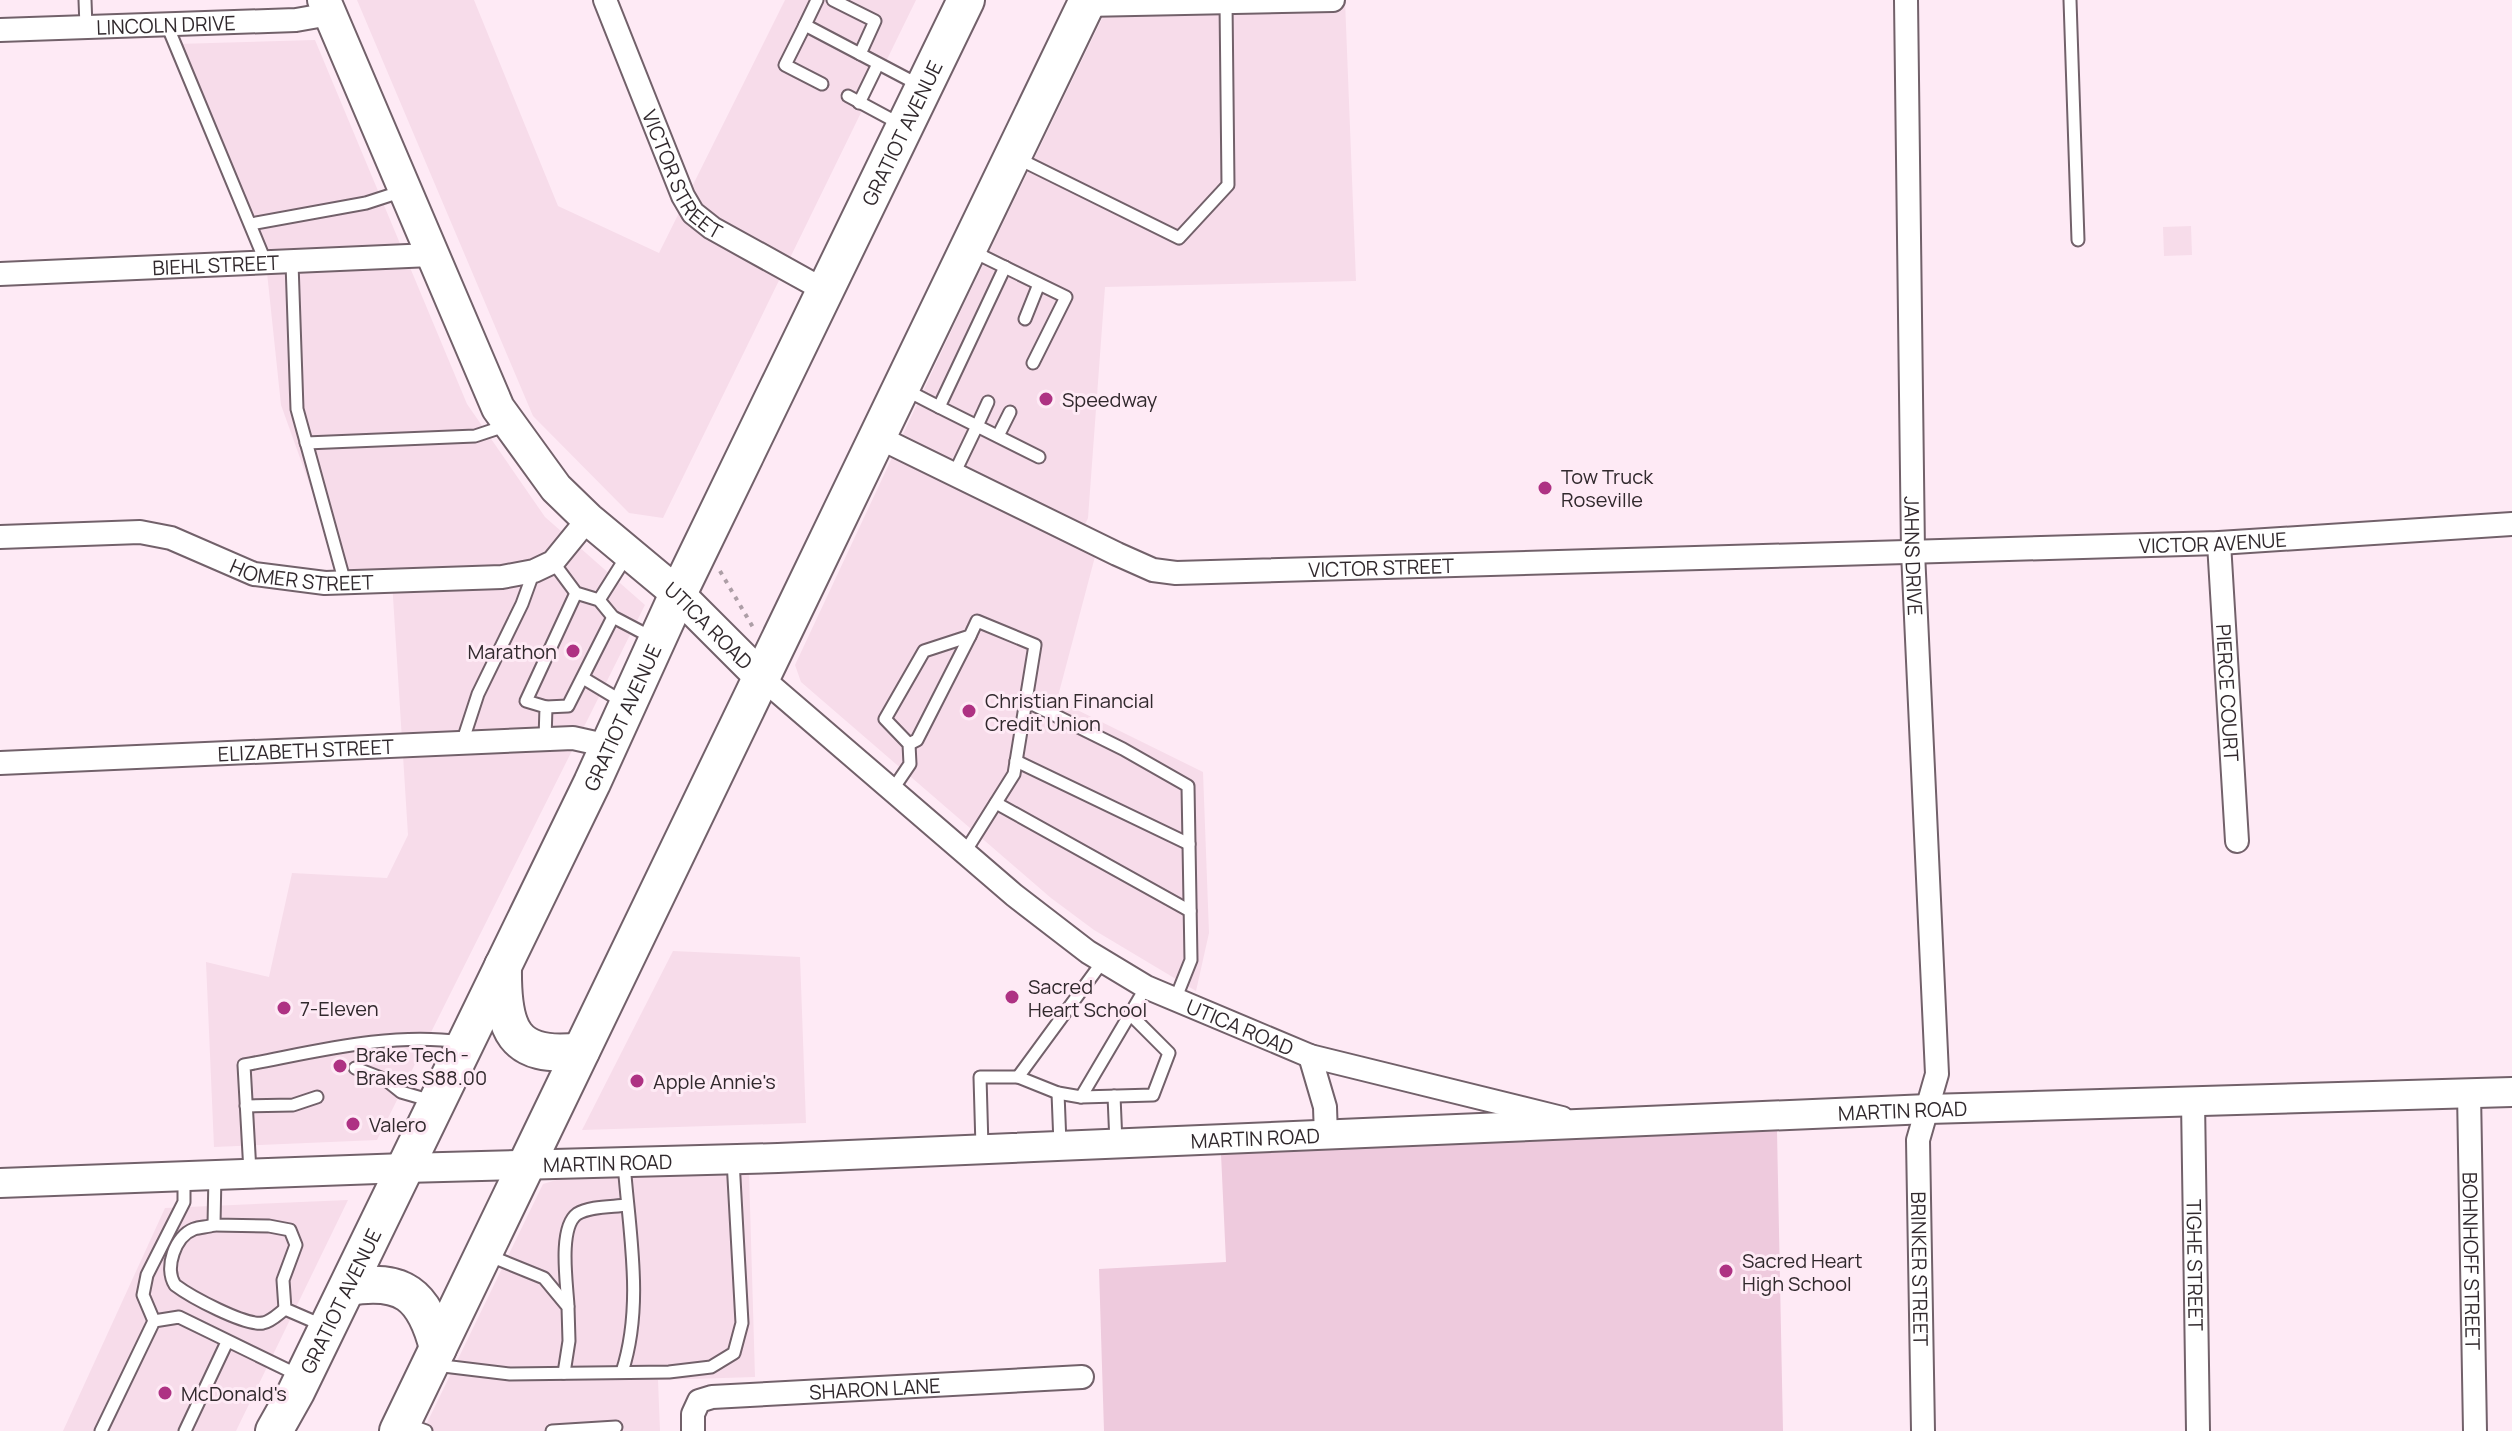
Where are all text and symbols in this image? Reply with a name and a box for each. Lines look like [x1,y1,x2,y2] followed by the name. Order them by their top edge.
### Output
[96,9,236,40] street label: LINCOLN DRIVE
[855,56,948,210] street label: GRATIOT AVENUE
[637,106,727,245] street label: VICTOR STREET
[152,248,280,281] street label: BIEHL STREET
[1062,386,1158,413] place label: Speedway
[1037,390,1055,408] marker: Speedway
[1561,463,1654,513] place label: Tow Truck Roseville
[1536,479,1554,497] marker: Tow Truck Roseville
[1899,496,1929,616] street label: JAHNS DRIVE
[2139,525,2288,559] street label: VICTOR AVENUE
[226,552,374,597] street label: HOMER STREET
[1308,552,1455,583] street label: VICTOR STREET
[659,575,759,675] street label: UTICA ROAD
[2210,623,2246,762] street label: PIERCE COURT
[468,638,557,665] place label: Marathon
[577,640,667,795] street label: GRATIOT AVENUE
[564,642,582,660] marker: Marathon
[985,687,1154,737] place label: Christian Financial Credit Union
[960,702,978,720] marker: Christian Financial Credit Union
[217,732,394,767] street label: ELIZABETH STREET
[1028,973,1147,1023] place label: Sacred Heart School
[1003,988,1021,1006] marker: Sacred Heart School
[1182,992,1298,1061] street label: UTICA ROAD
[300,995,379,1022] place label: 7-Eleven
[275,999,293,1017] marker: 7-Eleven
[356,1041,487,1091] place label: Brake Tech - Brakes S88.00
[331,1057,349,1075] marker: Brake Tech - Brakes S88.00
[653,1068,776,1095] place label: Apple Annie's
[628,1072,646,1090] marker: Apple Annie's
[1837,1094,1968,1126] street label: MARTIN ROAD
[369,1111,427,1138] place label: Valero
[344,1115,362,1133] marker: Valero
[1190,1121,1320,1154] street label: MARTIN ROAD
[543,1147,673,1178] street label: MARTIN ROAD
[2457,1172,2487,1350] street label: BOHNHOFF STREET
[1905,1191,1935,1346] street label: BRINKER STREET
[2181,1199,2210,1331] street label: TIGHE STREET
[294,1224,387,1378] street label: GRATIOT AVENUE
[1742,1247,1863,1297] place label: Sacred Heart High School
[1717,1262,1735,1280] marker: Sacred Heart High School
[808,1371,941,1405] street label: SHARON LANE
[181,1380,287,1407] place label: McDonald's
[156,1384,174,1402] marker: McDonald's

